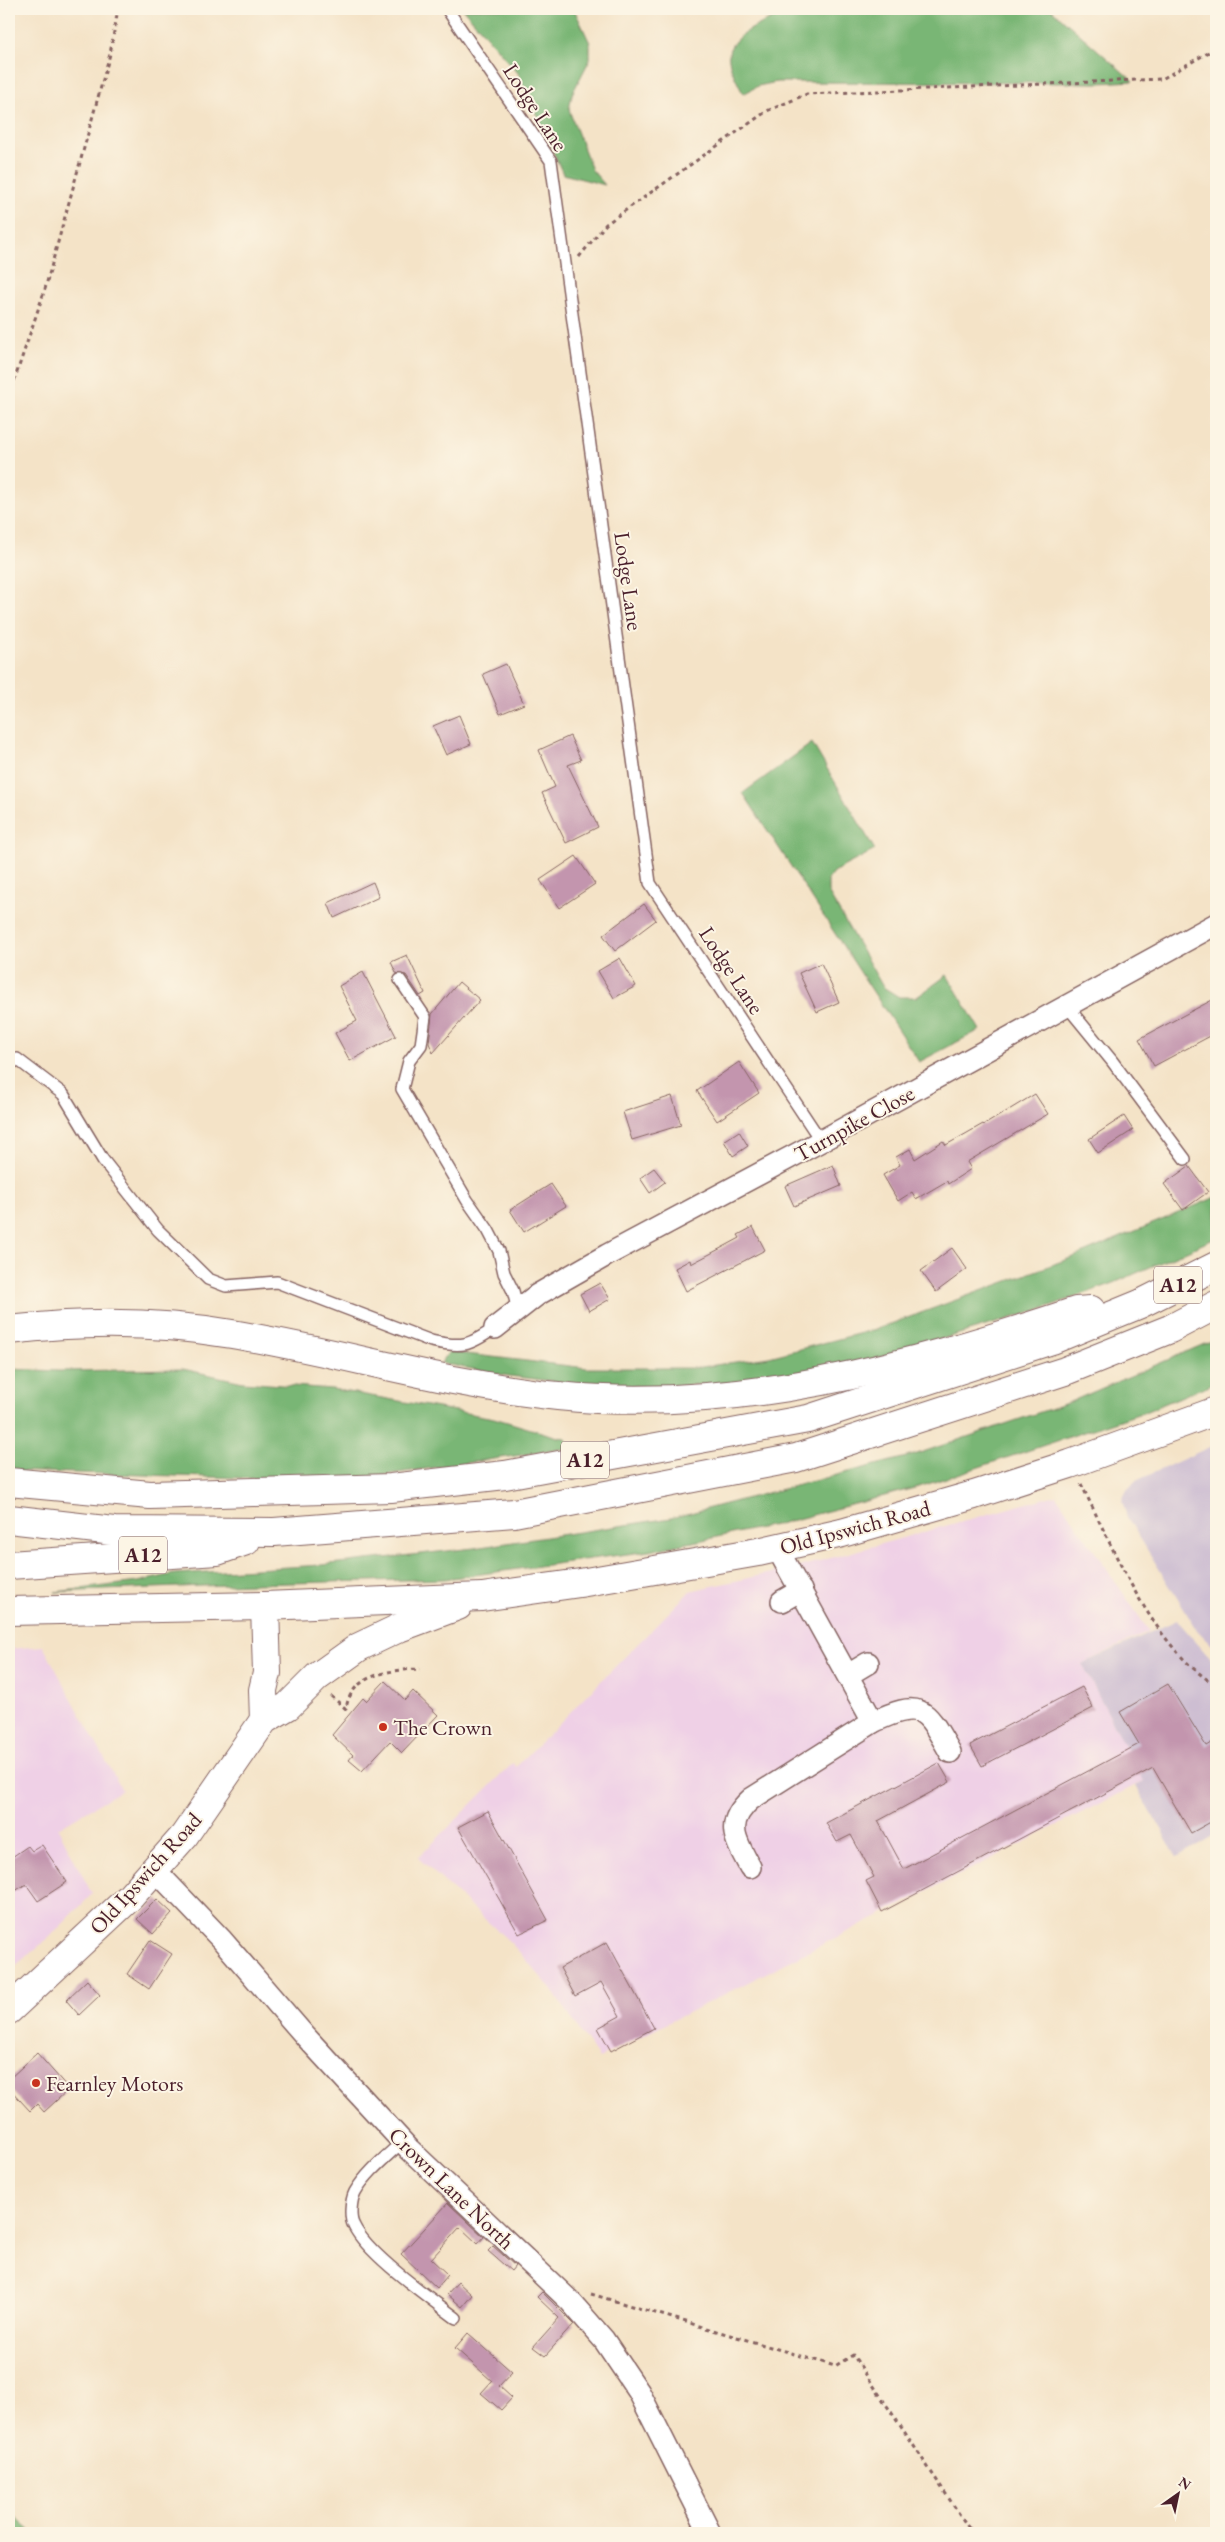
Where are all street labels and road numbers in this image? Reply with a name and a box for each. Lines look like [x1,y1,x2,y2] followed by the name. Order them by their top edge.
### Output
[496,58,575,157] street label: Lodge Lane
[607,530,650,633] street label: Lodge Lane
[692,921,771,1020] street label: Lodge Lane
[789,1078,920,1168] street label: Turnpike Close
[1154,1266,1202,1304] road number: A12
[561,1442,609,1478] road number: A12
[777,1493,934,1562] street label: Old Ipswich Road
[119,1536,167,1574] road number: A12
[83,1805,209,1941] street label: Old Ipswich Road
[382,2121,521,2256] street label: Crown Lane North

